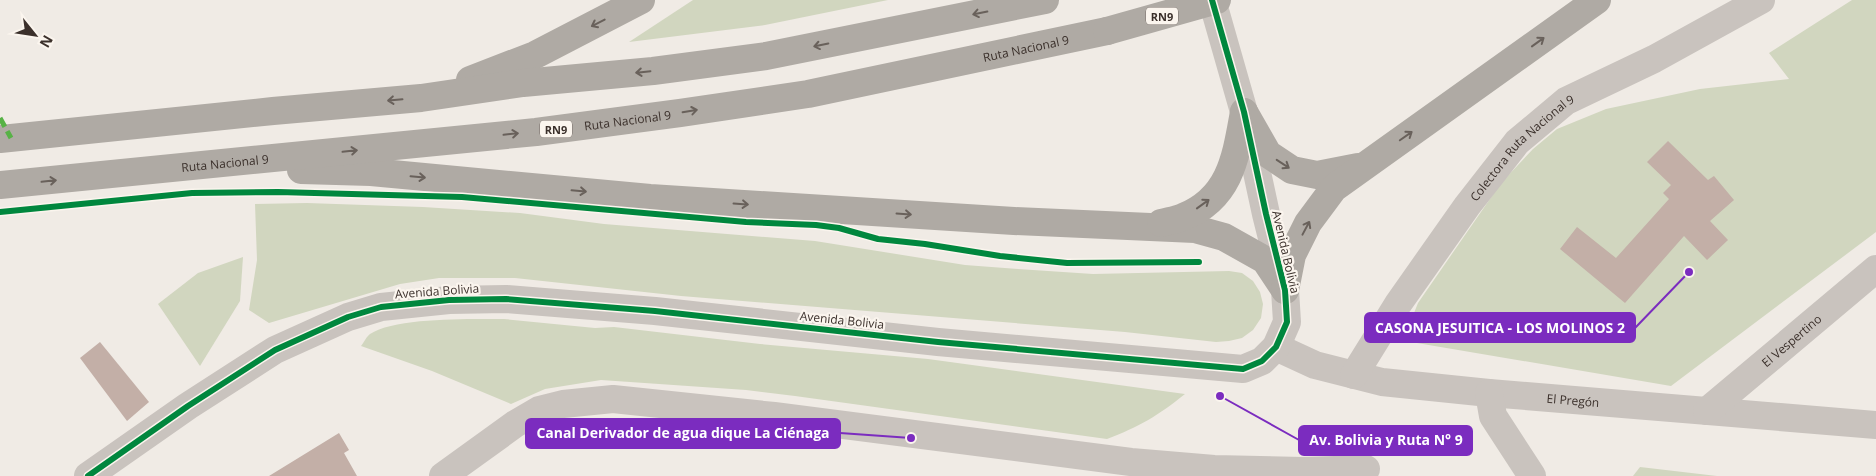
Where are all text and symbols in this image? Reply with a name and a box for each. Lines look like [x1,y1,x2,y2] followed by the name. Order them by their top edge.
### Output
[1146,8,1178,24] road number: RN9
[972,9,988,18] one-way arrow
[10,10,60,60] north arrow
[591,19,606,29] one-way arrow
[981,31,1071,65] street label: Ruta Nacional 9
[36,32,58,51] text: N
[1531,37,1545,47] one-way arrow
[813,41,829,50] one-way arrow
[635,67,651,77] one-way arrow
[1466,90,1577,204] street label: Colectora Ruta Nacional 9
[387,96,403,105] one-way arrow
[583,106,672,134] street label: Ruta Nacional 9
[681,106,697,116] one-way arrow
[540,120,572,138] road number: RN9
[503,129,519,139] one-way arrow
[1399,131,1413,141] one-way arrow
[341,146,357,156] one-way arrow
[180,150,269,176] street label: Ruta Nacional 9
[1276,159,1290,169] one-way arrow
[409,172,425,181] one-way arrow
[40,176,56,186] one-way arrow
[571,187,587,196] one-way arrow
[733,199,749,208] one-way arrow
[1197,199,1210,210] one-way arrow
[895,209,911,219] one-way arrow
[1268,209,1304,295] street label: Avenida Bolivia
[1302,221,1311,236] one-way arrow
[394,280,480,302] street label: Avenida Bolivia
[799,307,885,333] street label: Avenida Bolivia
[1758,310,1825,370] street label: El Vespertino
[1365,313,1635,342] callout: CASONA JESUITICA - LOS MOLINOS 2
[1375,318,1625,337] text: CASONA JESUITICA - LOS MOLINOS 2
[1546,389,1600,411] street label: El Pregón
[526,419,840,448] callout: Canal Derivador de agua dique La Ciénaga
[536,423,830,442] text: Canal Derivador de agua dique La Ciénaga
[1299,426,1472,455] callout: Av. Bolivia y Ruta N° 9
[1309,430,1463,449] text: Av. Bolivia y Ruta N° 9

